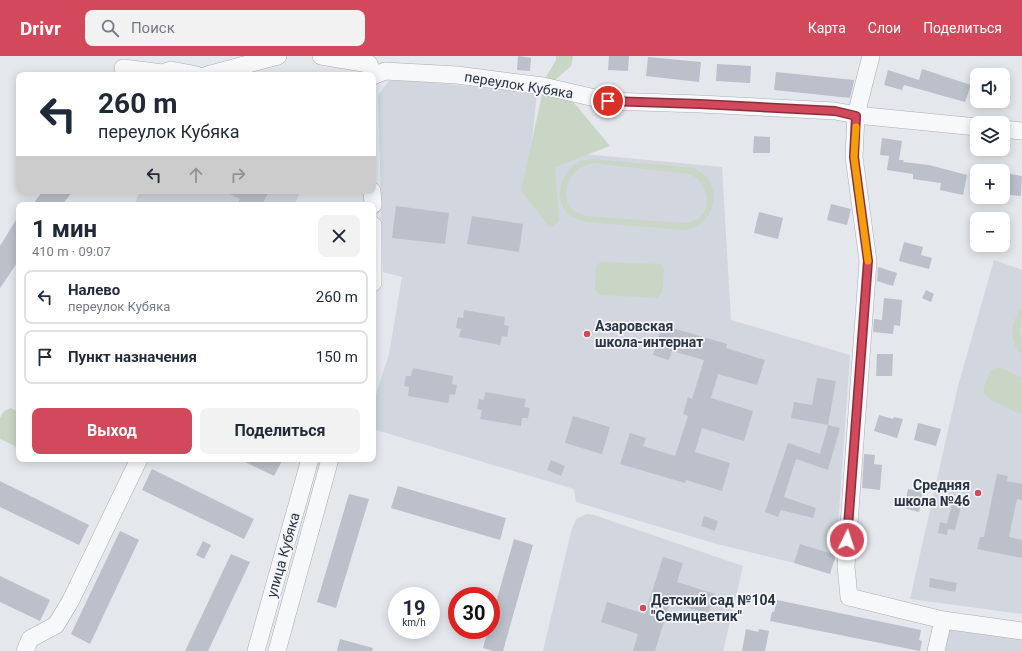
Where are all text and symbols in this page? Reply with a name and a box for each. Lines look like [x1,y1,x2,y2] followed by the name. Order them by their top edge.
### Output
[85,10,365,46] search box
[20,17,61,40] text: Drivr
[99,17,121,39] icon: search
[131,19,175,37] text: Поиск
[808,20,846,36] text: Карта
[868,20,901,36] text: Слои
[923,20,1002,36] text: Поделиться
[463,68,575,102] street label: переулок Кубяка
[970,68,1010,252] map controls
[970,68,1010,108] button: sound
[591,84,625,118] pin
[98,87,177,120] text: 260 m
[32,88,84,140] icon: left
[597,90,619,112] icon: arrive
[970,116,1010,156] button: layers
[98,121,240,142] text: переулок Кубяка
[143,164,165,186] icon: left
[185,164,207,186] icon: ahead
[227,164,249,186] icon: right
[970,164,1010,204] button: +
[970,212,1010,252] button: −
[32,215,97,243] text: 1 мин
[318,215,360,257] button: close
[32,244,111,259] text: 410 m · 09:07
[68,281,120,299] text: Налево
[34,286,56,308] icon: left
[316,288,358,306] text: 260 m
[68,299,170,314] text: переулок Кубяка
[595,318,703,350] place label: Азаровская школа-интернат
[582,329,592,339] marker: Азаровская школа-интернат
[34,346,56,368] icon: arrive
[68,348,197,366] text: Пункт назначения
[316,348,358,366] text: 150 m
[32,408,192,454] button: Выход
[200,408,360,454] button: Поделиться
[894,477,970,509] place label: Средняя школа №46
[973,488,983,498] marker: Средняя школа №46
[263,511,303,599] street label: улица Кубяка
[826,519,868,561] position arrow
[448,587,500,639] speed limit sign: 30
[651,592,775,624] place label: Детский сад №104 "Семицветик"
[403,596,425,620] text: 19
[638,603,648,613] marker: Детский сад №104 "Семицветик"
[402,617,426,628] text: km/h

